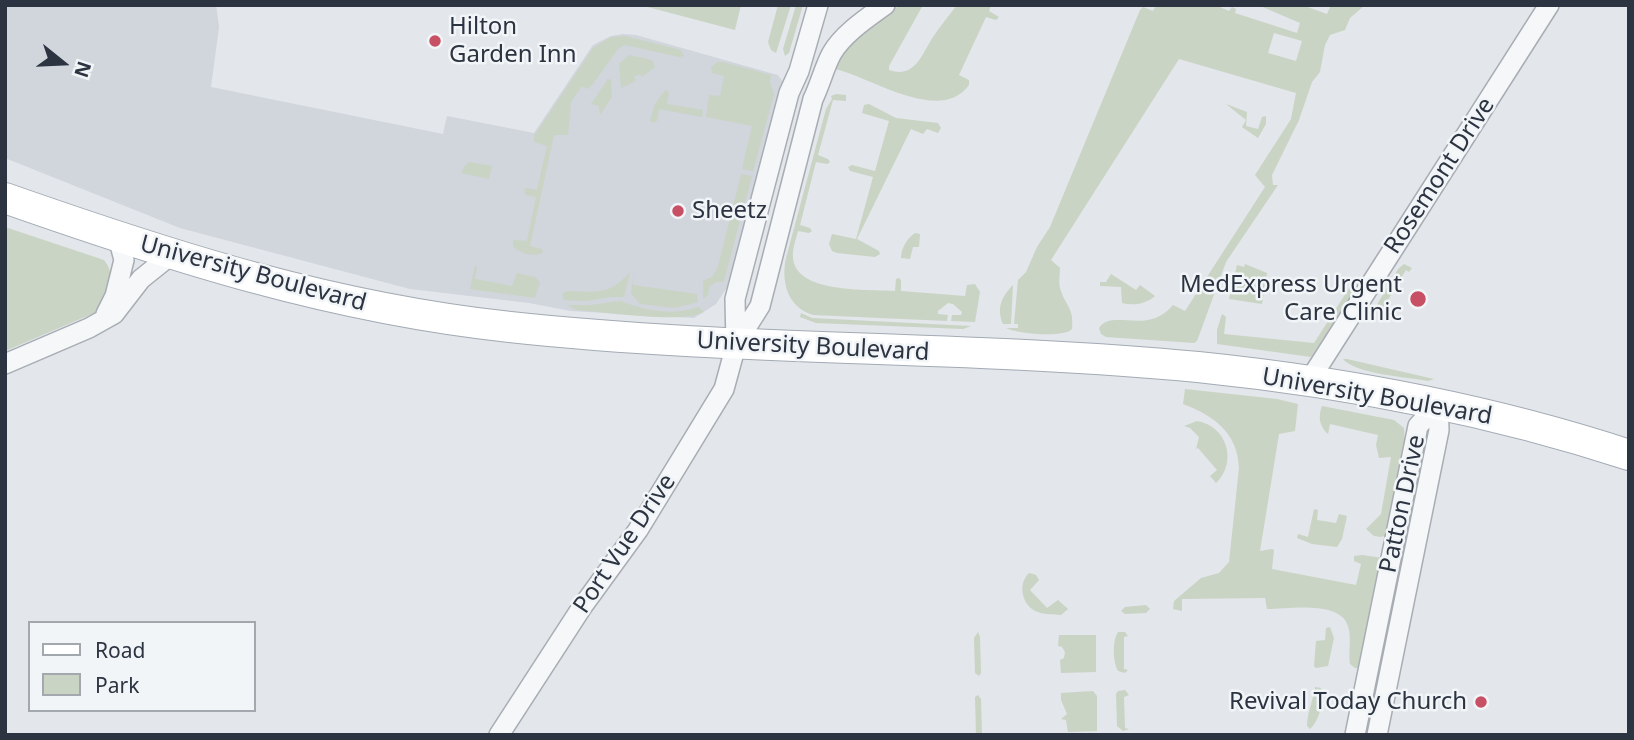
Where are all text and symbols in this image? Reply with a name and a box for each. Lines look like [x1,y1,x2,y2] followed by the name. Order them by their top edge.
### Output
[449,13,577,69] place label: Hilton Garden Inn
[28,28,98,98] north arrow
[427,33,443,49] marker: Hilton Garden Inn
[68,58,98,81] text: N
[1379,92,1501,260] street label: Rosemont Drive
[692,197,767,225] place label: Sheetz
[670,203,686,219] marker: Sheetz
[137,230,369,318] street label: University Boulevard
[1180,271,1402,327] place label: MedExpress Urgent Care Clinic
[1408,289,1428,309] marker: MedExpress Urgent Care Clinic
[696,327,930,367] street label: University Boulevard
[1260,363,1494,431] street label: University Boulevard
[1374,432,1432,576] street label: Patton Drive
[568,469,682,619] street label: Port Vue Drive
[28,621,256,712] legend
[95,636,145,664] text: Road
[95,671,139,699] text: Park
[1229,688,1467,716] place label: Revival Today Church
[1473,694,1489,710] marker: Revival Today Church

